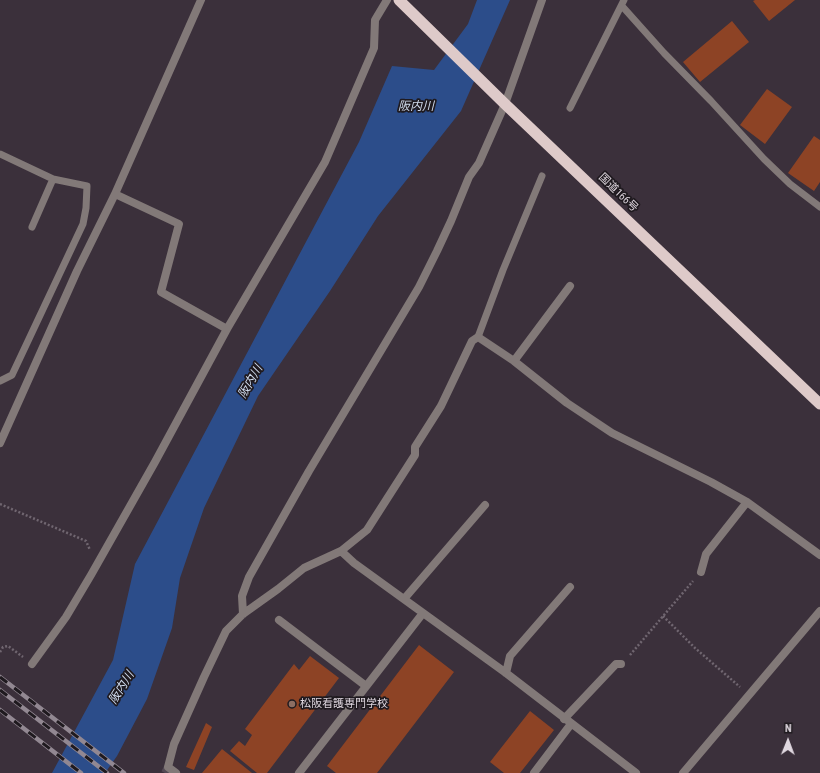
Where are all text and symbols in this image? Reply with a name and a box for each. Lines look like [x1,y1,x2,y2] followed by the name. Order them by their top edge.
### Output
[398,100,434,114] water label: 阪内川
[596,171,640,215] street label: 国道166号
[236,363,266,401] water label: 阪内川
[106,669,138,707] water label: 阪内川
[300,697,388,711] place label: 松阪看護専門学校
[287,699,297,709] marker: 松阪看護専門学校
[768,721,808,761] north arrow
[785,722,792,735] text: N

